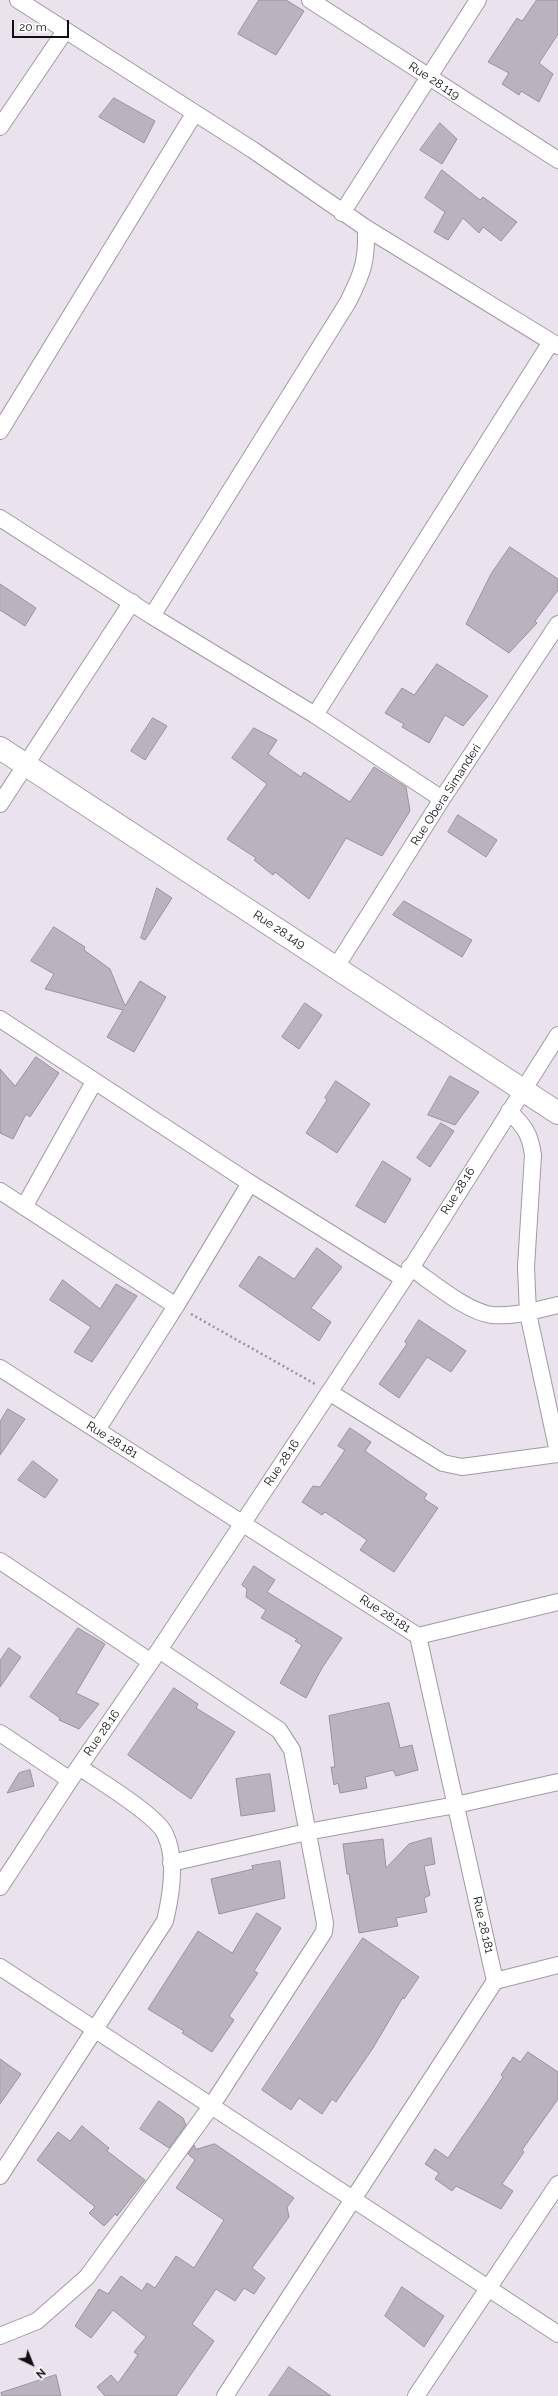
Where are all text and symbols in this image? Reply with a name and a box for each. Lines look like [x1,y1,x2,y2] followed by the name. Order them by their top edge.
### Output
[14,12,71,38] scale bar
[19,20,47,34] text: 20 m
[406,59,462,103] street label: Rue 28.119
[408,742,484,848] street label: Rue Obera Simanderi
[250,908,308,952] street label: Rue 28.149
[438,1165,478,1217] street label: Rue 28.16
[84,1419,140,1461] street label: Rue 28.181
[261,1437,303,1489] street label: Rue 28.16
[357,1592,413,1636] street label: Rue 28.181
[81,1707,123,1759] street label: Rue 28.16
[469,1895,497,1955] street label: Rue 28.181
[12,2344,52,2384] north arrow
[33,2366,48,2381] text: N

